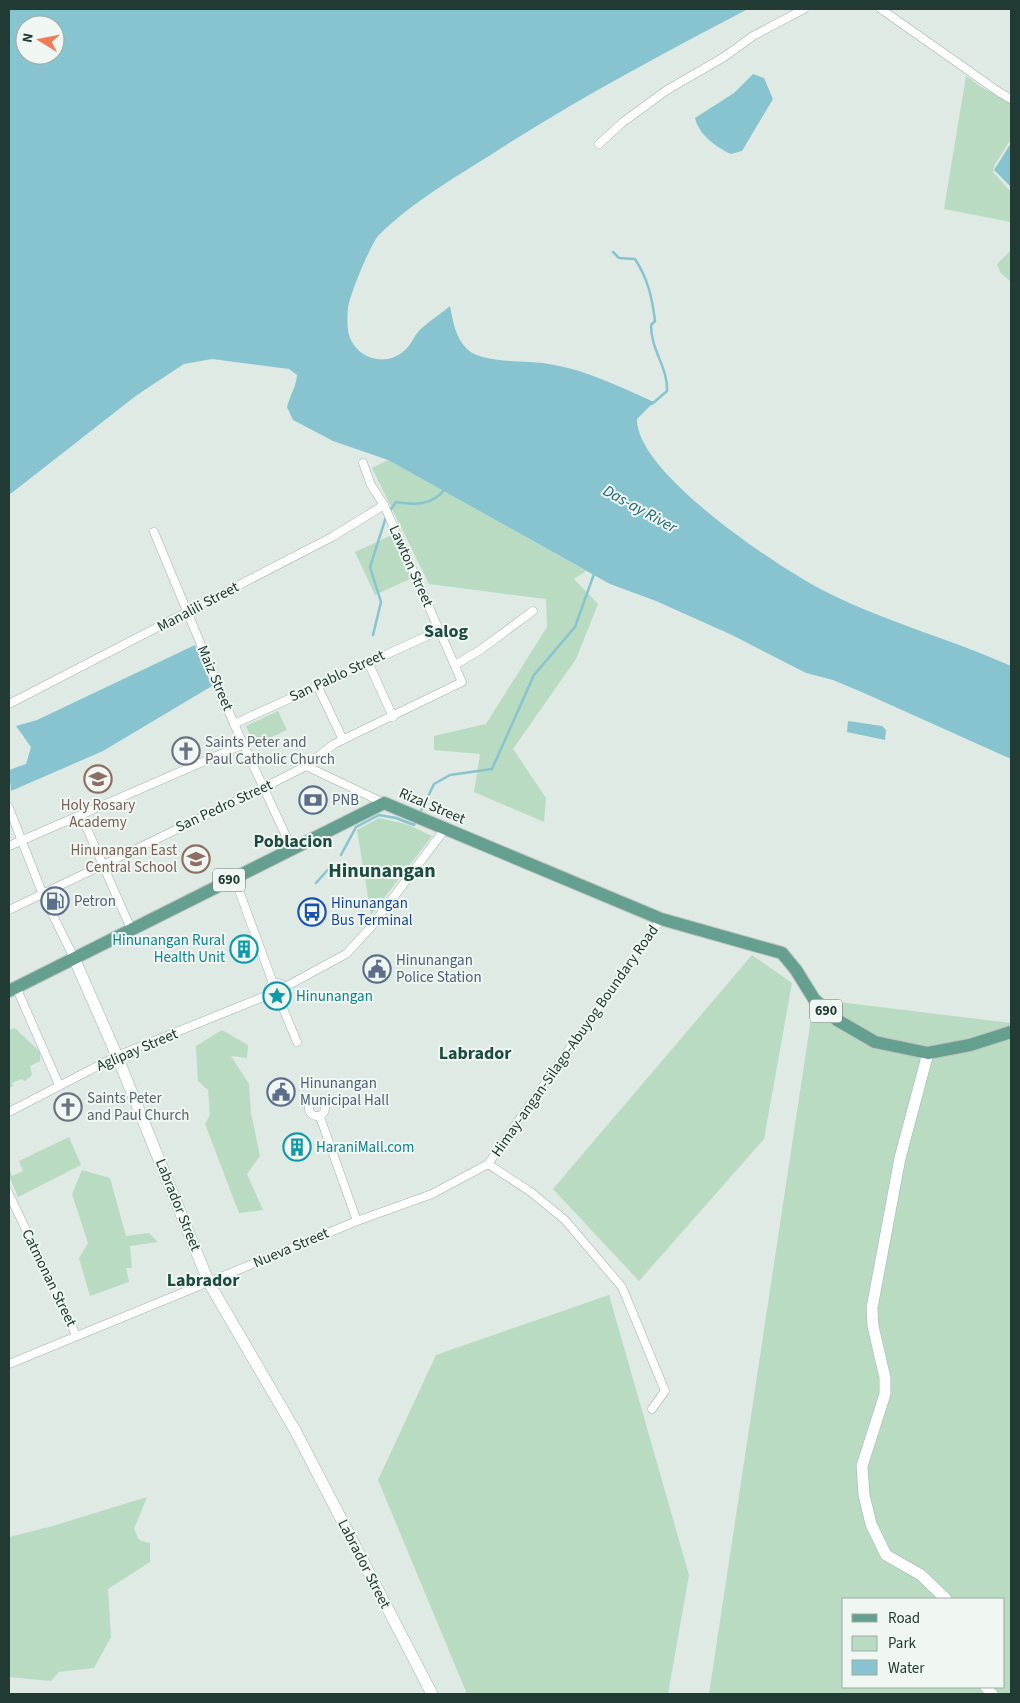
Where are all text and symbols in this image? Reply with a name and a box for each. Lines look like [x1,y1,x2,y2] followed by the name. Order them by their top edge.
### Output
[15,15,65,65] north arrow
[18,32,39,44] text: N
[599,480,682,539] water label: Das-ay River
[384,522,438,610] street label: Lawton Street
[153,577,243,637] street label: Manalili Street
[424,619,469,644] district label: Salog
[192,642,238,714] street label: Maiz Street
[286,645,388,707] street label: San Pablo Street
[205,732,335,770] place label: Saints Peter and Paul Catholic Church
[171,736,201,766] church icon: Saints Peter and Paul Catholic Church
[83,764,113,794] school or university icon: Holy Rosary Academy
[172,774,276,838] street label: San Pedro Street
[396,783,468,829] street label: Rizal Street
[298,785,328,815] bank icon: PNB
[332,790,359,811] place label: PNB
[61,795,135,833] place label: Holy Rosary Academy
[254,829,332,854] district label: Poblacion
[71,840,177,878] place label: Hinunangan East Central School
[181,844,211,874] school or university icon: Hinunangan East Central School
[328,857,436,885] district label: Hinunangan
[213,868,245,892] road number: 690
[40,886,70,916] fuel station icon: Petron
[74,891,116,912] place label: Petron
[331,893,413,931] place label: Hinunangan Bus Terminal
[297,897,327,927] bus stop icon: Hinunangan Bus Terminal
[486,921,664,1161] street label: Himay-angan-Silago-Abuyog Boundary Road
[112,930,225,968] place label: Hinunangan Rural Health Unit
[229,934,259,964] building icon: Hinunangan Rural Health Unit
[396,950,482,988] place label: Hinunangan Police Station
[362,954,392,984] public building icon: Hinunangan Police Station
[262,981,292,1011] place icon: Hinunangan
[296,986,373,1007] place label: Hinunangan
[810,999,842,1022] road number: 690
[93,1023,181,1077] street label: Aglipay Street
[439,1041,512,1066] district label: Labrador
[300,1073,389,1111] place label: Hinunangan Municipal Hall
[266,1077,296,1107] public building icon: Hinunangan Municipal Hall
[87,1088,189,1126] place label: Saints Peter and Paul Church
[53,1092,83,1122] church icon: Saints Peter and Paul Church
[282,1132,312,1162] building icon: HaraniMall.com
[316,1137,414,1158] place label: HaraniMall.com
[150,1156,206,1254] street label: Labrador Street
[250,1223,332,1273] street label: Nueva Street
[16,1226,82,1330] street label: Catmonan Street
[167,1268,240,1293] district label: Labrador
[332,1516,396,1612] street label: Labrador Street
[842,1598,1005,1688] legend
[888,1608,920,1629] text: Road
[888,1633,917,1654] text: Park
[888,1658,925,1679] text: Water

